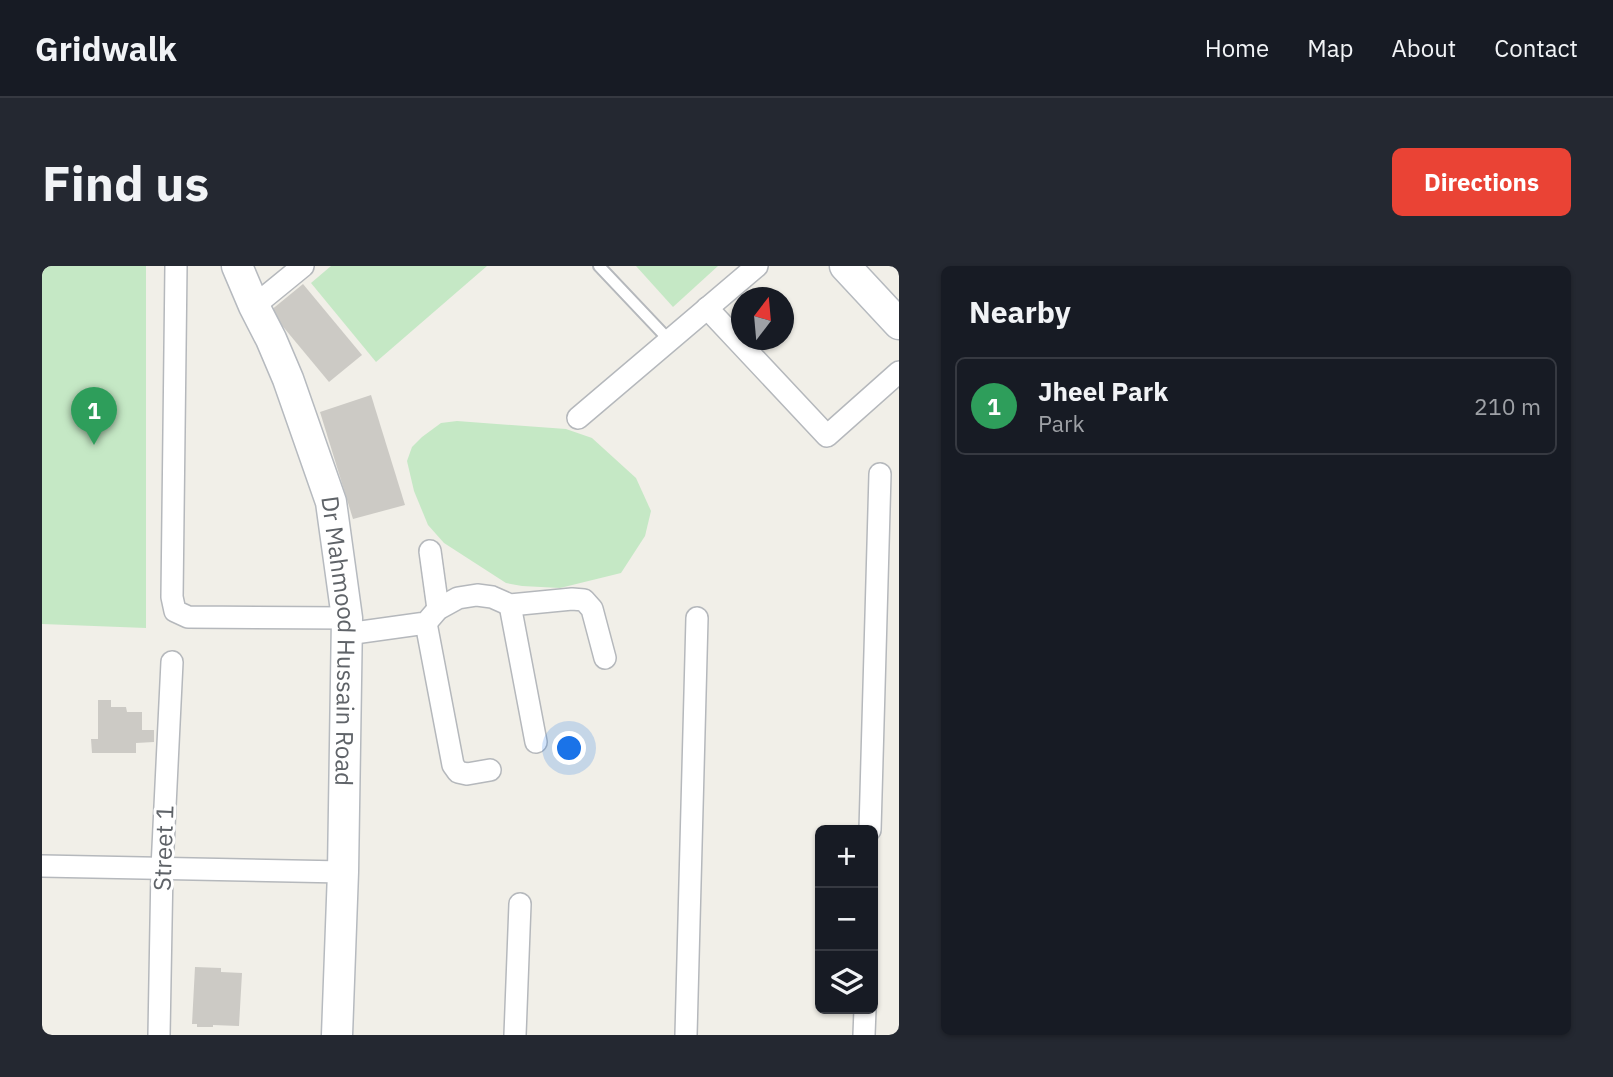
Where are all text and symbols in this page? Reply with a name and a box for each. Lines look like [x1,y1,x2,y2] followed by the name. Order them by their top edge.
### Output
[35,27,177,70] text: Gridwalk
[1205,32,1269,64] text: Home
[1307,32,1353,64] text: Map
[1391,32,1456,64] text: About
[1494,32,1578,64] text: Contact
[1392,148,1571,216] button: Directions
[42,151,209,214] text: Find us
[731,287,794,350] north arrow
[969,292,1071,331] text: Nearby
[1038,374,1168,408] text: Jheel Park
[71,387,117,445] pin: 1
[987,391,1001,421] text: 1
[1474,391,1541,421] text: 210 m
[1038,408,1085,438] text: Park
[314,494,363,786] street label: Dr Mahmood Hussain Road
[552,731,586,765] your location
[146,805,180,891] street label: Street 1
[815,825,878,1014] map controls
[815,825,878,888] button: +
[815,888,878,951] button: −
[815,951,878,1014] button: layers

